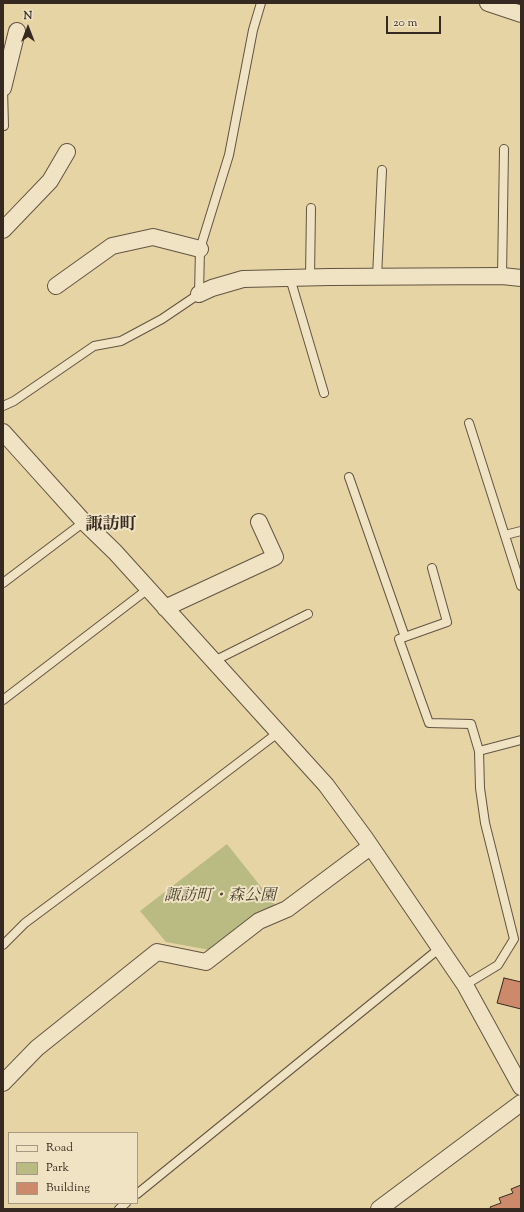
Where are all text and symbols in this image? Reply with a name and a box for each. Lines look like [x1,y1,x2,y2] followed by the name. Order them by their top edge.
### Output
[8,8,48,48] north arrow
[24,8,32,24] text: N
[388,8,443,34] scale bar
[393,14,417,32] text: 20 m
[86,516,136,536] district label: 諏訪町
[164,887,276,907] park label: 諏訪町・森公園
[8,1132,138,1204] legend
[46,1139,73,1157] text: Road
[46,1159,69,1177] text: Park
[46,1179,90,1197] text: Building

